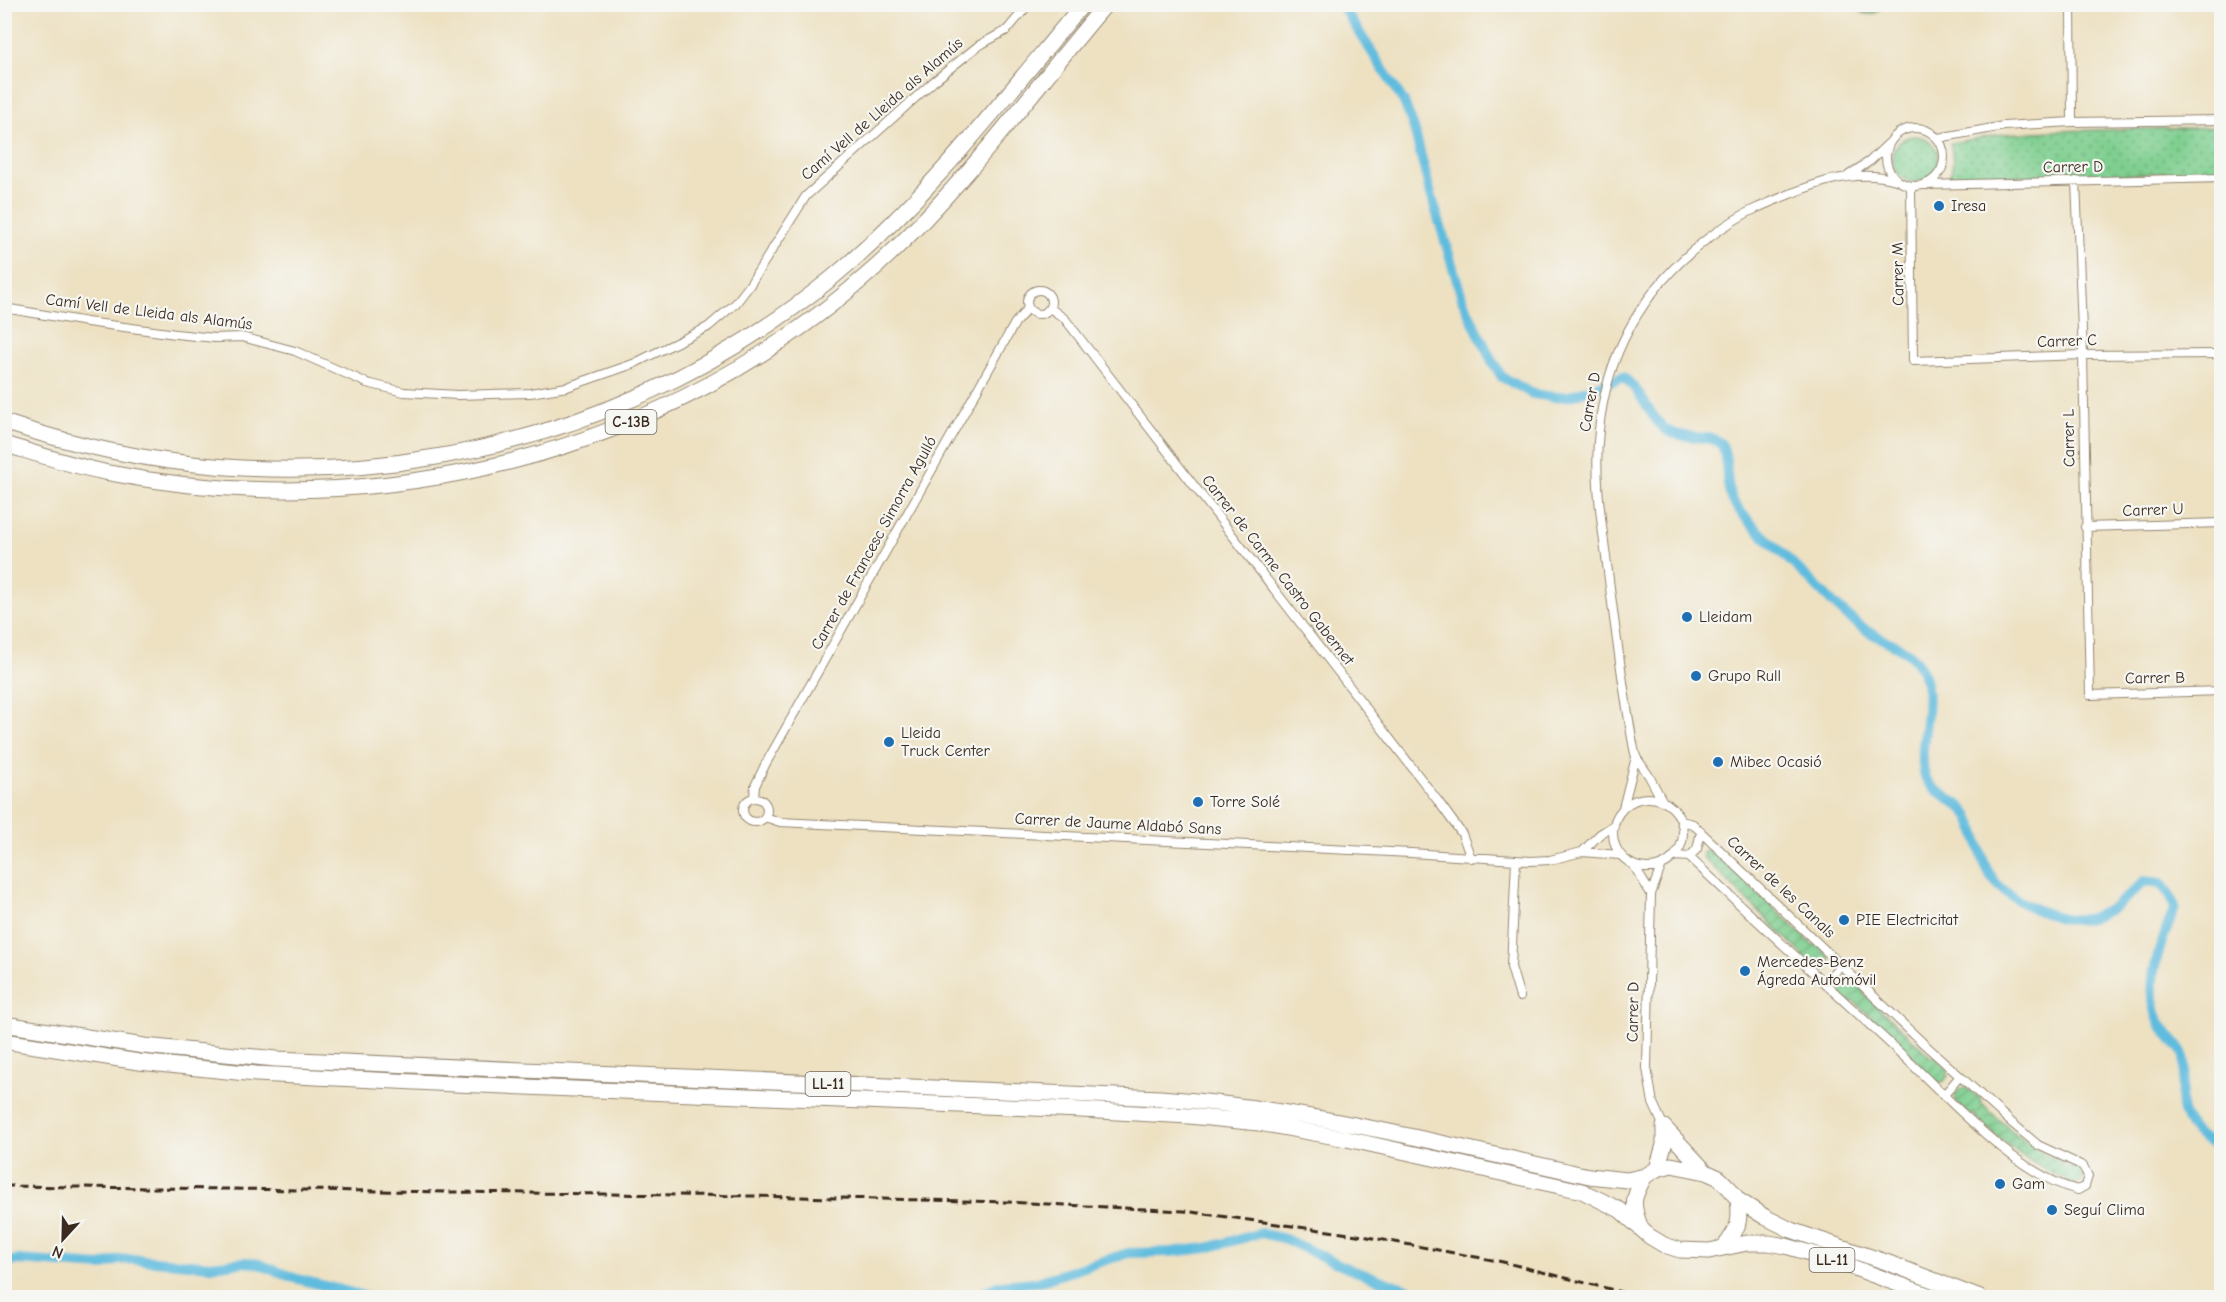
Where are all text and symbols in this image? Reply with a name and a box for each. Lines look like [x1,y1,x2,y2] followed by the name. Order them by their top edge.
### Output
[798,34,967,184] street label: Camí Vell de Lleida als Alamús
[2043,157,2103,177] street label: Carrer D
[1951,197,1986,215] place label: Iresa
[1932,199,1946,213] marker: Iresa
[1888,242,1908,306] street label: Carrer M
[45,290,254,334] street label: Camí Vell de Lleida als Alamús
[2037,331,2097,351] street label: Carrer C
[1576,371,1604,433] street label: Carrer D
[2059,409,2079,467] street label: Carrer L
[606,410,656,434] road number: C-13B
[808,433,940,653] street label: Carrer de Francesc Simorra Agulló
[1198,471,1358,669] street label: Carrer de Carme Castro Gabernet
[2122,500,2184,520] street label: Carrer U
[1699,608,1752,626] place label: Lleidam
[1680,610,1694,624] marker: Lleidam
[1708,667,1781,685] place label: Grupo Rull
[2125,668,2185,688] street label: Carrer B
[1689,669,1703,683] marker: Grupo Rull
[901,724,990,760] place label: Lleida Truck Center
[882,735,896,749] marker: Lleida Truck Center
[1730,753,1822,771] place label: Mibec Ocasió
[1711,755,1725,769] marker: Mibec Ocasió
[1210,793,1280,811] place label: Torre Solé
[1191,795,1205,809] marker: Torre Solé
[1014,810,1222,838] street label: Carrer de Jaume Aldabó Sans
[1723,832,1839,942] street label: Carrer de les Canals
[1856,911,1958,929] place label: PIE Electricitat
[1837,913,1851,927] marker: PIE Electricitat
[1757,953,1876,989] place label: Mercedes-Benz Ágreda Automóvil
[1738,964,1752,978] marker: Mercedes-Benz Ágreda Automóvil
[1623,982,1643,1042] street label: Carrer D
[806,1072,850,1096] road number: LL-11
[2012,1175,2045,1193] place label: Gam
[1993,1177,2007,1191] marker: Gam
[2064,1201,2145,1219] place label: Seguí Clima
[2045,1203,2059,1217] marker: Seguí Clima
[33,1209,93,1269] north arrow
[50,1242,66,1262] text: N
[1810,1248,1854,1272] road number: LL-11

